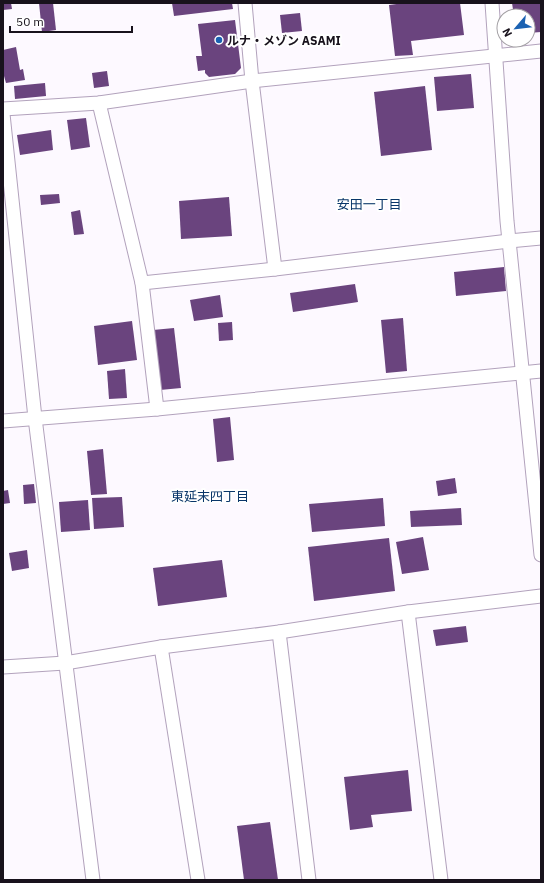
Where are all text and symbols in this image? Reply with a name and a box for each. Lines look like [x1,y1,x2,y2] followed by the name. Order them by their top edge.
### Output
[10,8,132,34] scale bar
[496,8,536,48] north arrow
[16,14,44,29] text: 50 m
[499,26,515,39] text: N
[227,33,341,48] place label: ルナ・メゾン ASAMI
[214,35,224,45] marker: ルナ・メゾン ASAMI
[336,196,402,213] district label: 安田一丁目
[171,488,249,505] district label: 東延末四丁目

